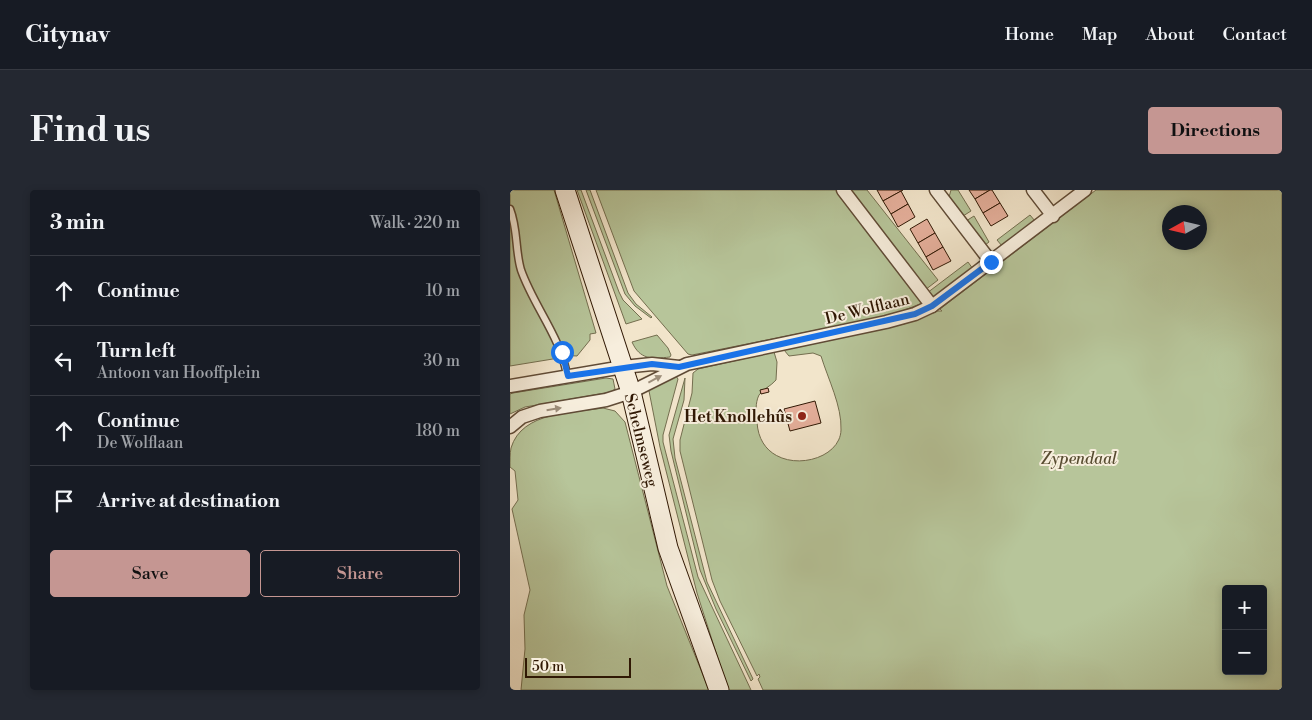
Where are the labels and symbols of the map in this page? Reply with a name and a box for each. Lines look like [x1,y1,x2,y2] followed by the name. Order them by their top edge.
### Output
[1162,205,1207,250] north arrow
[980,251,1003,274] route end
[823,289,912,329] street label: De Wolflaan
[551,341,574,364] route start
[648,375,662,383] one-way arrow
[620,391,663,490] street label: Schelmseweg
[546,404,562,412] one-way arrow
[684,407,792,427] place label: Het Knollehûs
[796,410,808,422] marker: Het Knollehûs
[1041,449,1118,469] park label: Zypendaal
[525,655,631,678] scale bar

